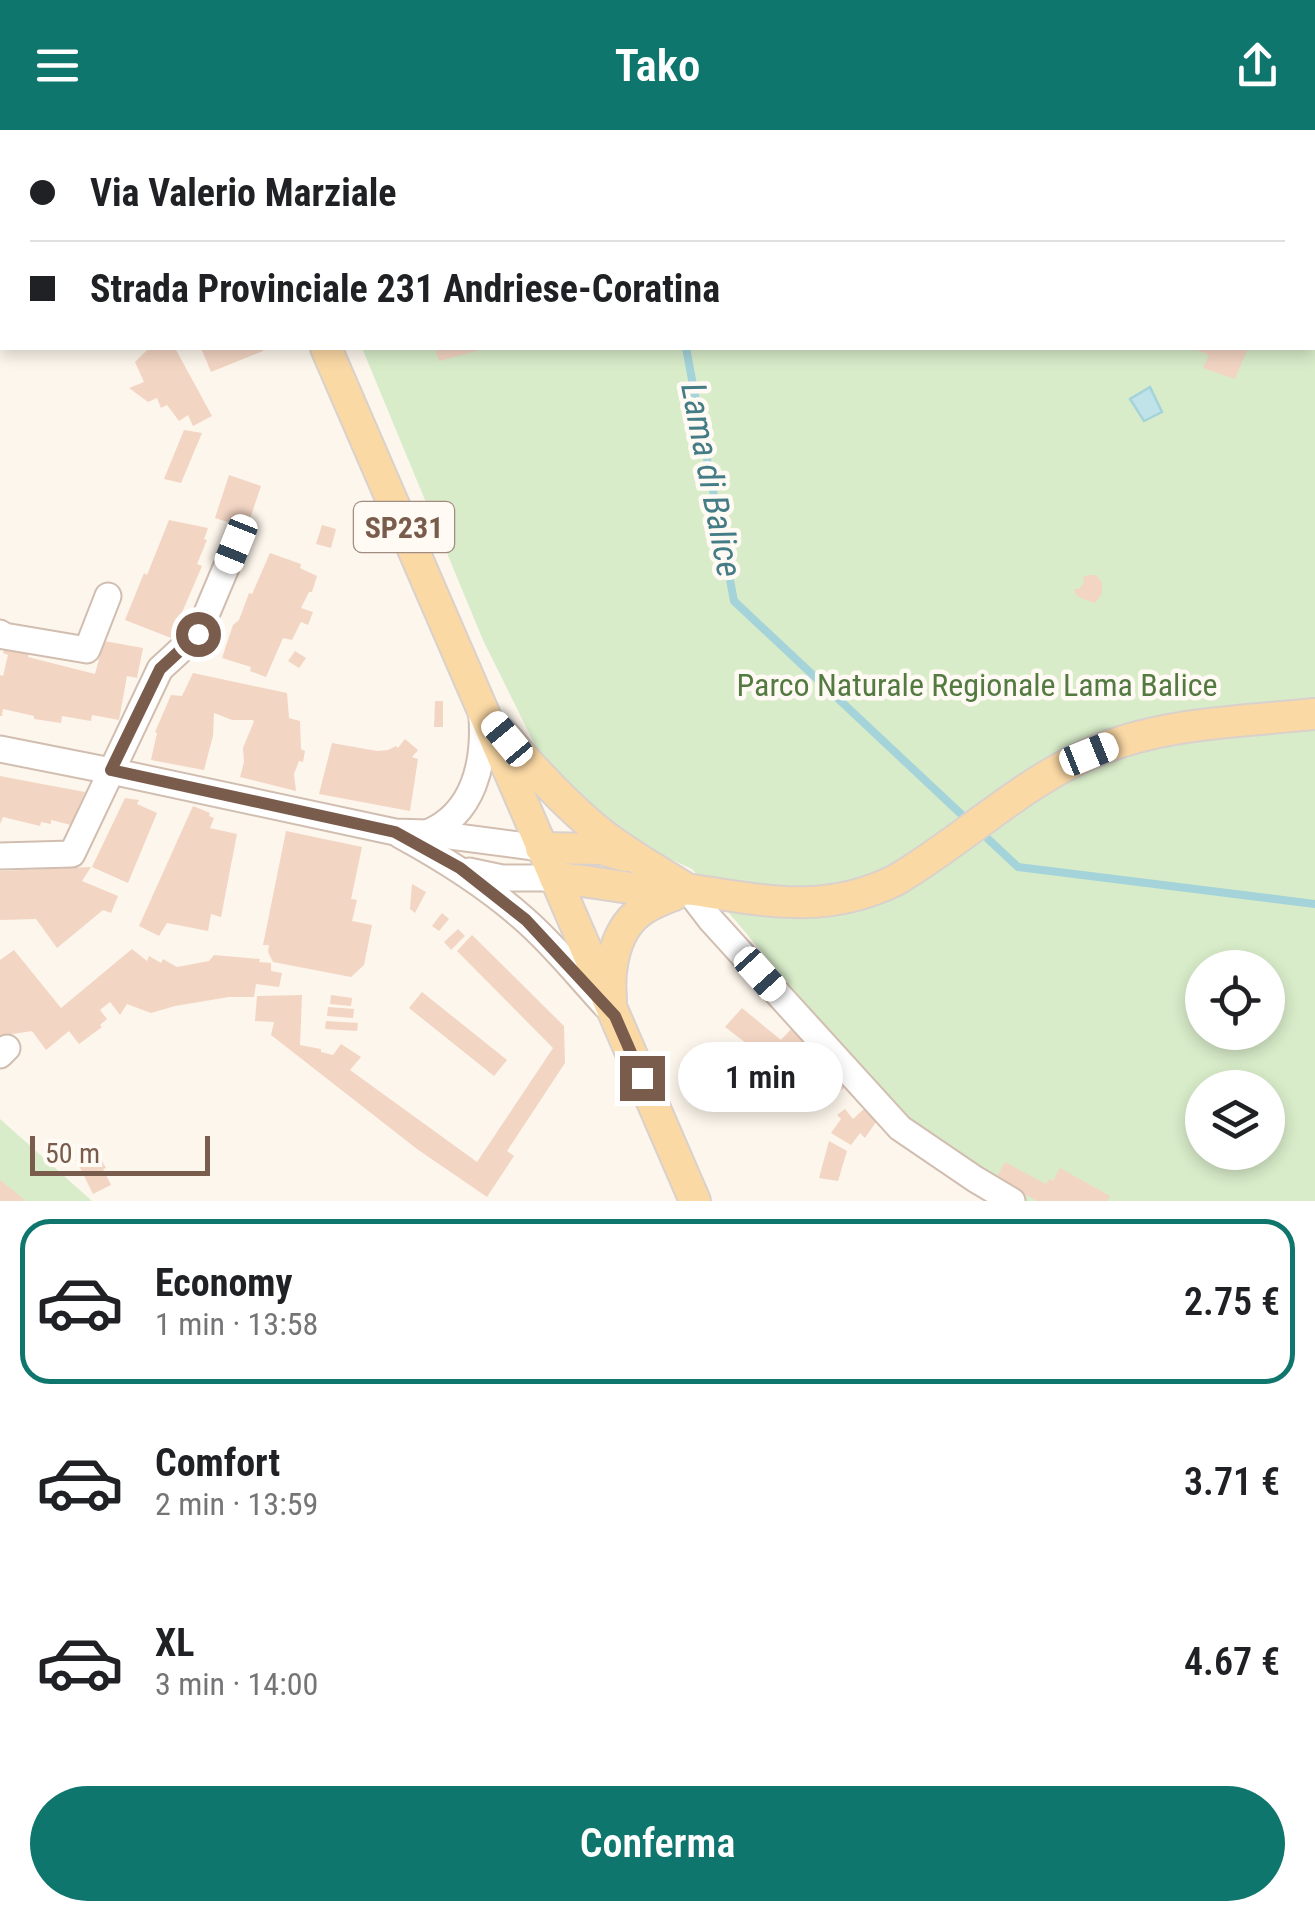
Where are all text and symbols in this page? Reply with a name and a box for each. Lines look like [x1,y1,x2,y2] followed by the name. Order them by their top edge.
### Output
[30,38,85,93] icon: menu
[1230,38,1285,93] icon: share
[615,39,700,92] text: Tako
[90,171,397,215] text: Via Valerio Marziale
[90,267,720,311] text: Strada Provinciale 231 Andriese-Coratina
[672,379,750,581] water label: Lama di Balice
[354,502,454,552] road number: SP231
[211,511,261,577] car
[176,612,221,657] route start
[736,666,1218,704] park label: Parco Naturale Regionale Lama Balice
[476,706,538,772] car
[1056,729,1122,779] car
[729,942,791,1006] car
[1185,950,1285,1170] map controls
[1185,950,1285,1050] button: locate
[677,1043,842,1113] callout: 1 min
[620,1056,665,1101] route end
[725,1058,796,1096] text: 1 min
[1185,1070,1285,1170] button: layers
[30,1131,210,1176] scale bar
[45,1137,100,1170] text: 50 m
[35,1257,125,1347] icon: car
[155,1261,292,1305] text: Economy
[1184,1280,1280,1324] text: 2.75 €
[155,1305,318,1343] text: 1 min · 13:58
[35,1437,125,1527] icon: car
[155,1441,280,1485] text: Comfort
[1184,1460,1280,1504] text: 3.71 €
[155,1485,318,1523] text: 2 min · 13:59
[35,1617,125,1707] icon: car
[155,1621,194,1665] text: XL
[1184,1640,1280,1684] text: 4.67 €
[155,1665,318,1703] text: 3 min · 14:00
[30,1786,1285,1901] button: Conferma

